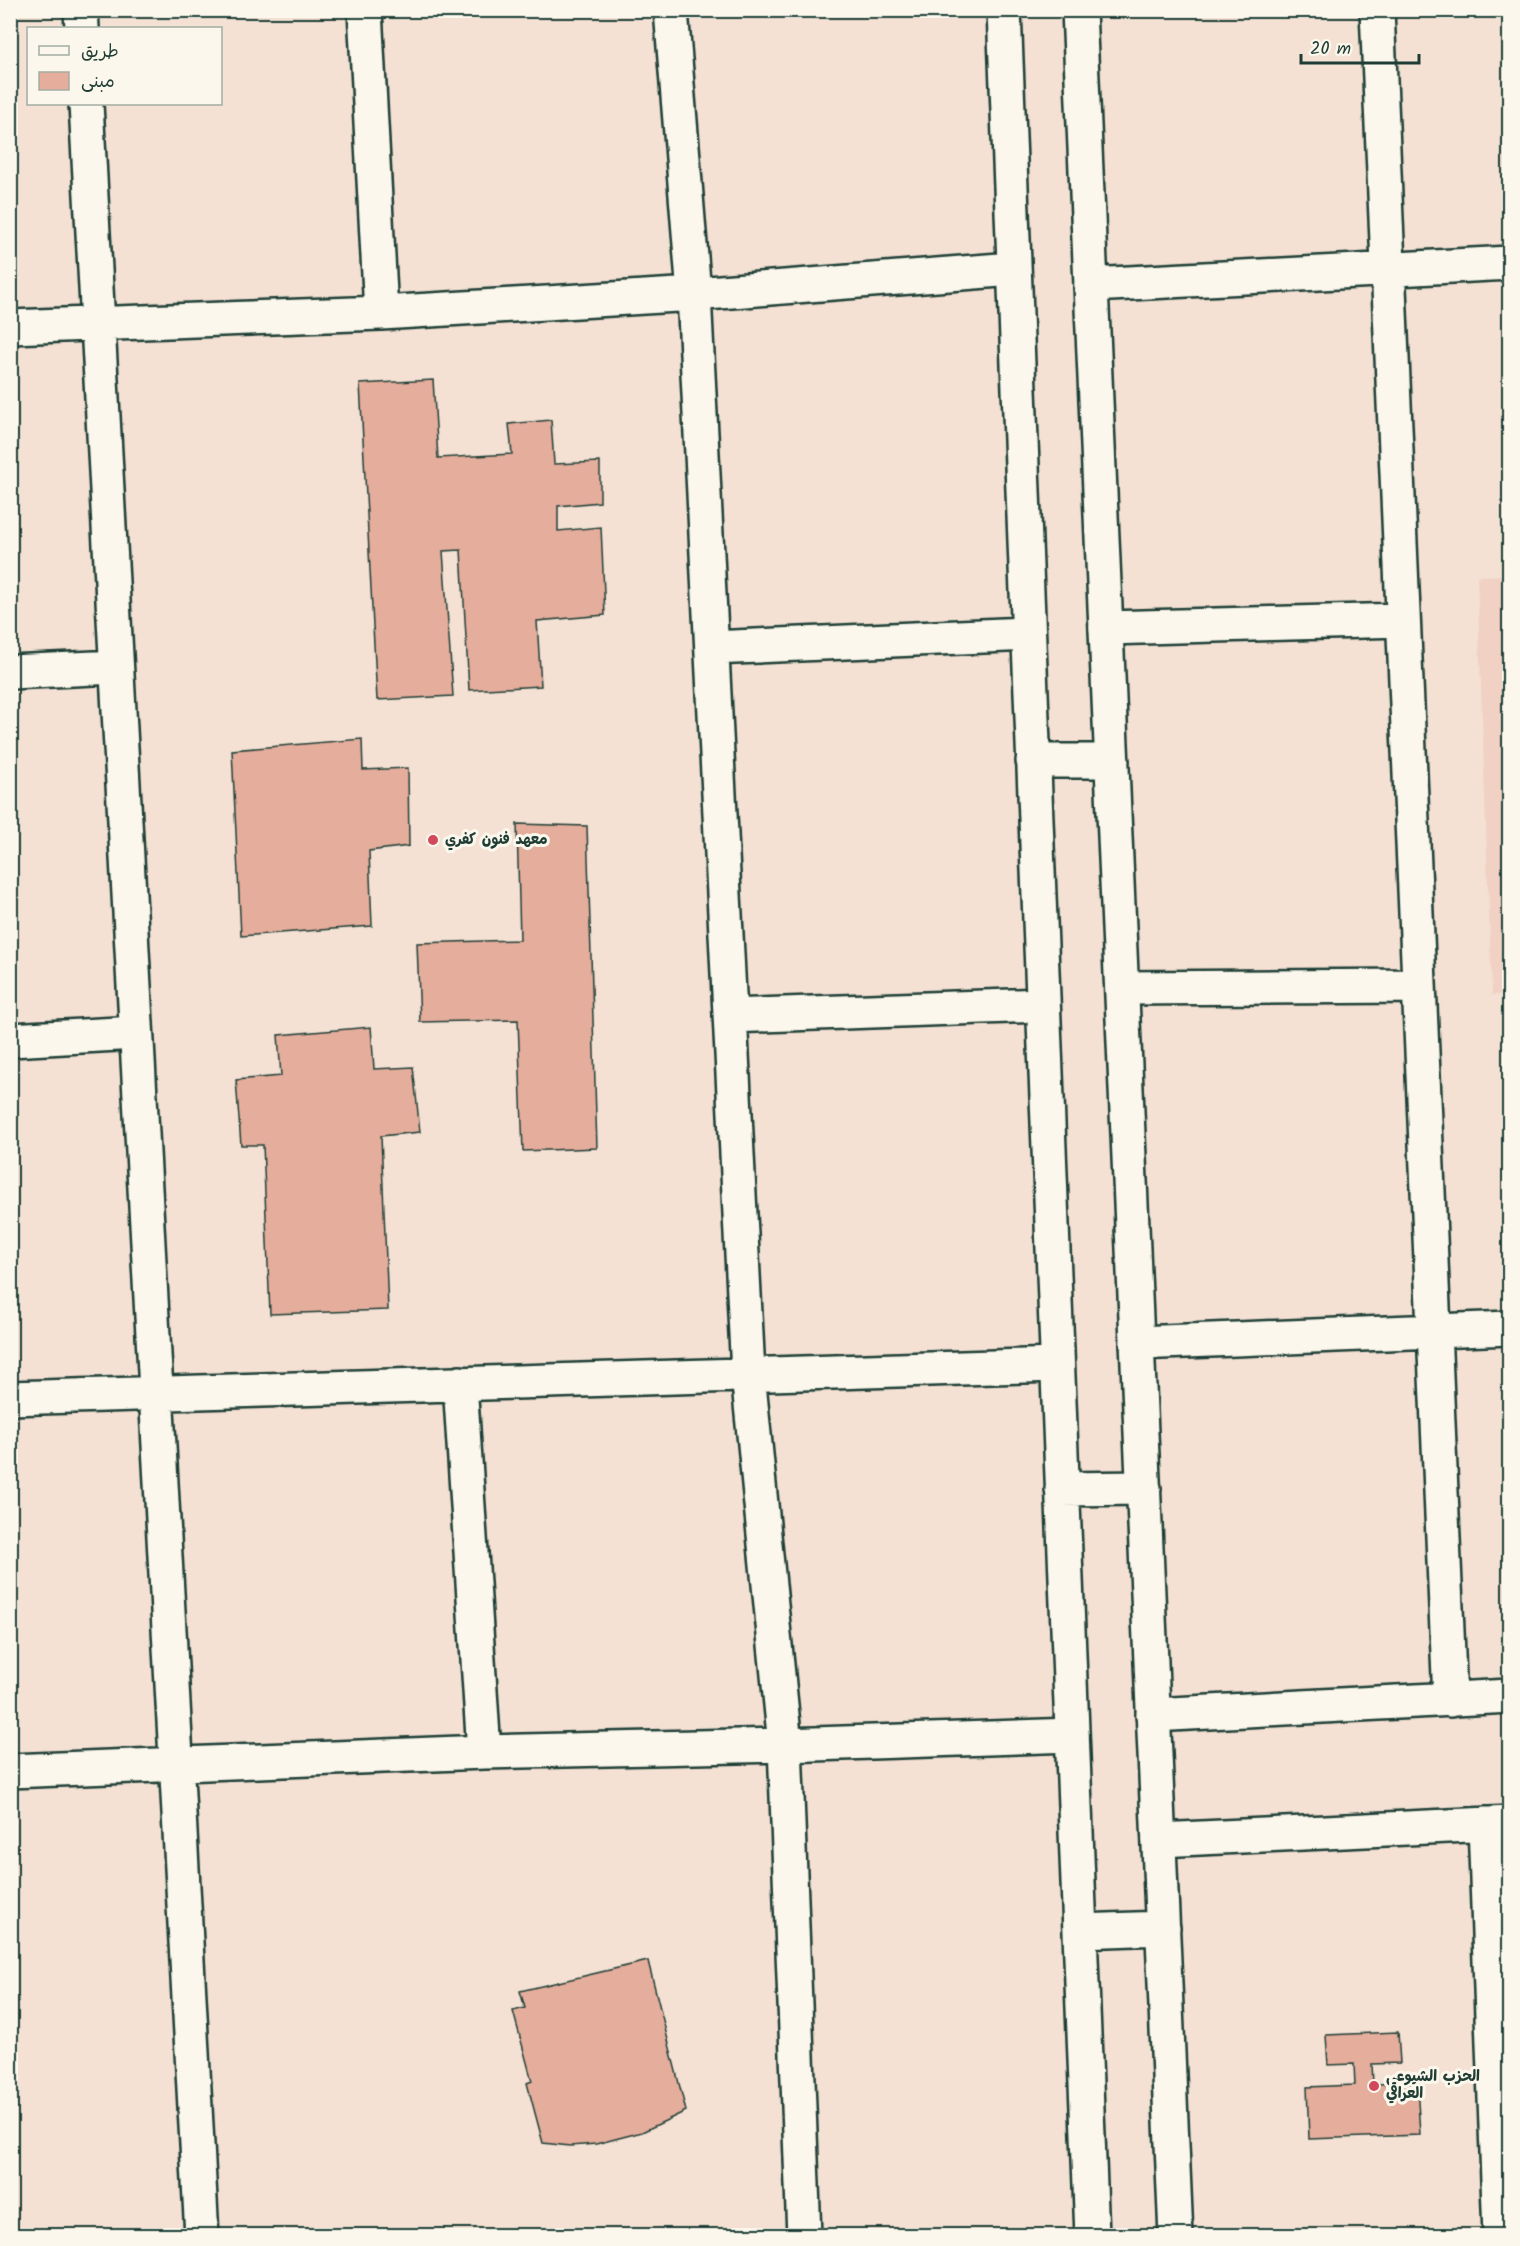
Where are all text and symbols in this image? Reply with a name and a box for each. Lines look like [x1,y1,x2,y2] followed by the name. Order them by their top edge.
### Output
[27,27,222,105] legend
[1301,27,1420,65] scale bar
[1310,35,1351,64] text: 20 m
[81,38,119,67] text: طريق
[81,68,115,97] text: مبنى
[445,828,548,852] place label: معهد فنون كفري
[426,833,440,847] marker: معهد فنون كفري
[1386,2065,1480,2106] place label: الحزب الشيوعي العراقي
[1367,2079,1381,2093] marker: الحزب الشيوعي العراقي

